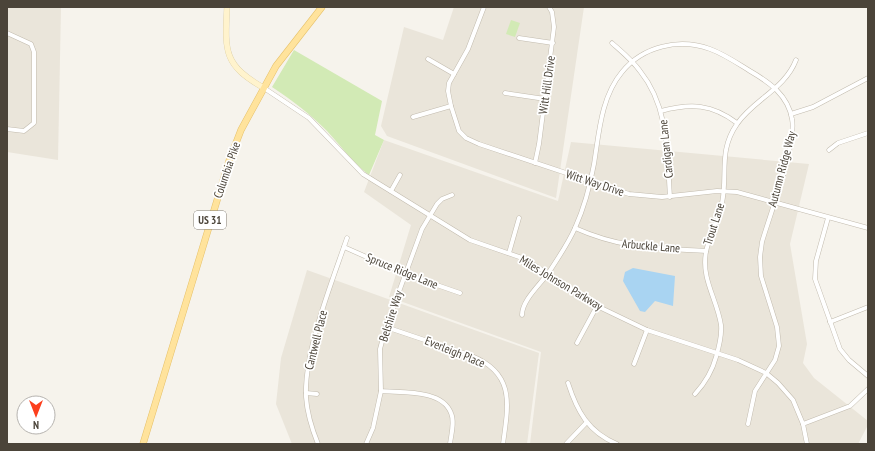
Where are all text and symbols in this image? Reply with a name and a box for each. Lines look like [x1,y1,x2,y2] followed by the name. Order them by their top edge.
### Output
[535,55,558,115] street label: Witt Hill Drive
[655,119,676,179] street label: Cardigan Lane
[764,129,799,209] street label: Autumn Ridge Way
[210,140,243,200] street label: Columbia Pike
[564,166,626,199] street label: Witt Way Drive
[700,201,727,247] street label: Trout Lane
[194,211,226,229] road number: US 31
[621,235,681,256] street label: Arbuckle Lane
[364,249,440,292] street label: Spruce Ridge Lane
[517,252,606,314] street label: Miles Johnson Parkway
[375,288,406,343] street label: Belshire Way
[301,309,330,371] street label: Cantwell Place
[423,333,487,370] street label: Everleigh Place
[16,395,56,435] north arrow
[33,418,39,432] text: N

